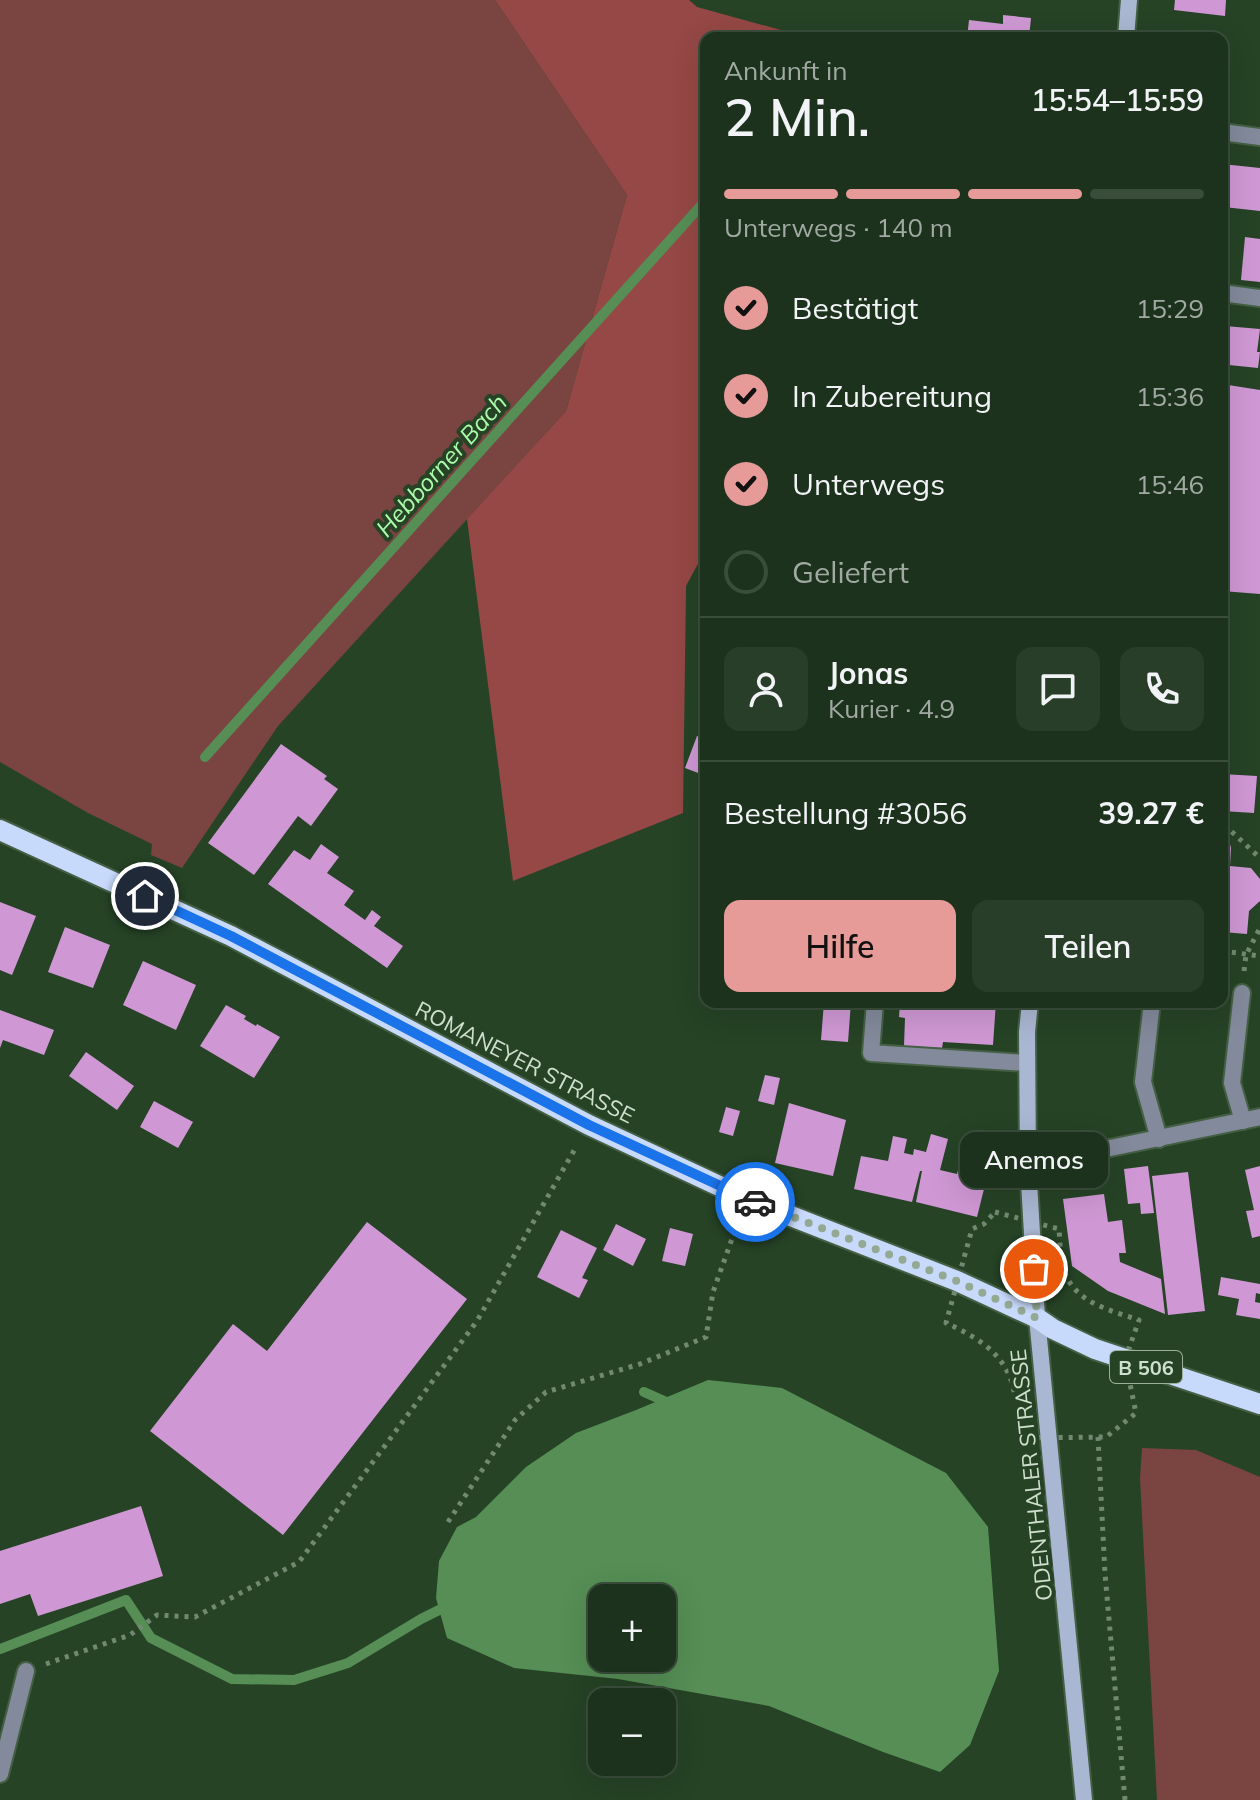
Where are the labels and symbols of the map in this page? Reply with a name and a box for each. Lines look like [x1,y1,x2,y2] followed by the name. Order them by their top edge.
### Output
[369,388,513,542] water label: Hebborner Bach
[111,862,179,930] pin
[411,995,639,1129] street label: ROMANEYER STRASSE
[960,1133,1108,1189] callout: Anemos
[715,1162,795,1242] courier
[1000,1235,1068,1303] pin
[1004,1348,1058,1602] street label: ODENTHALER STRASSE
[1110,1351,1182,1383] road number: B 506

